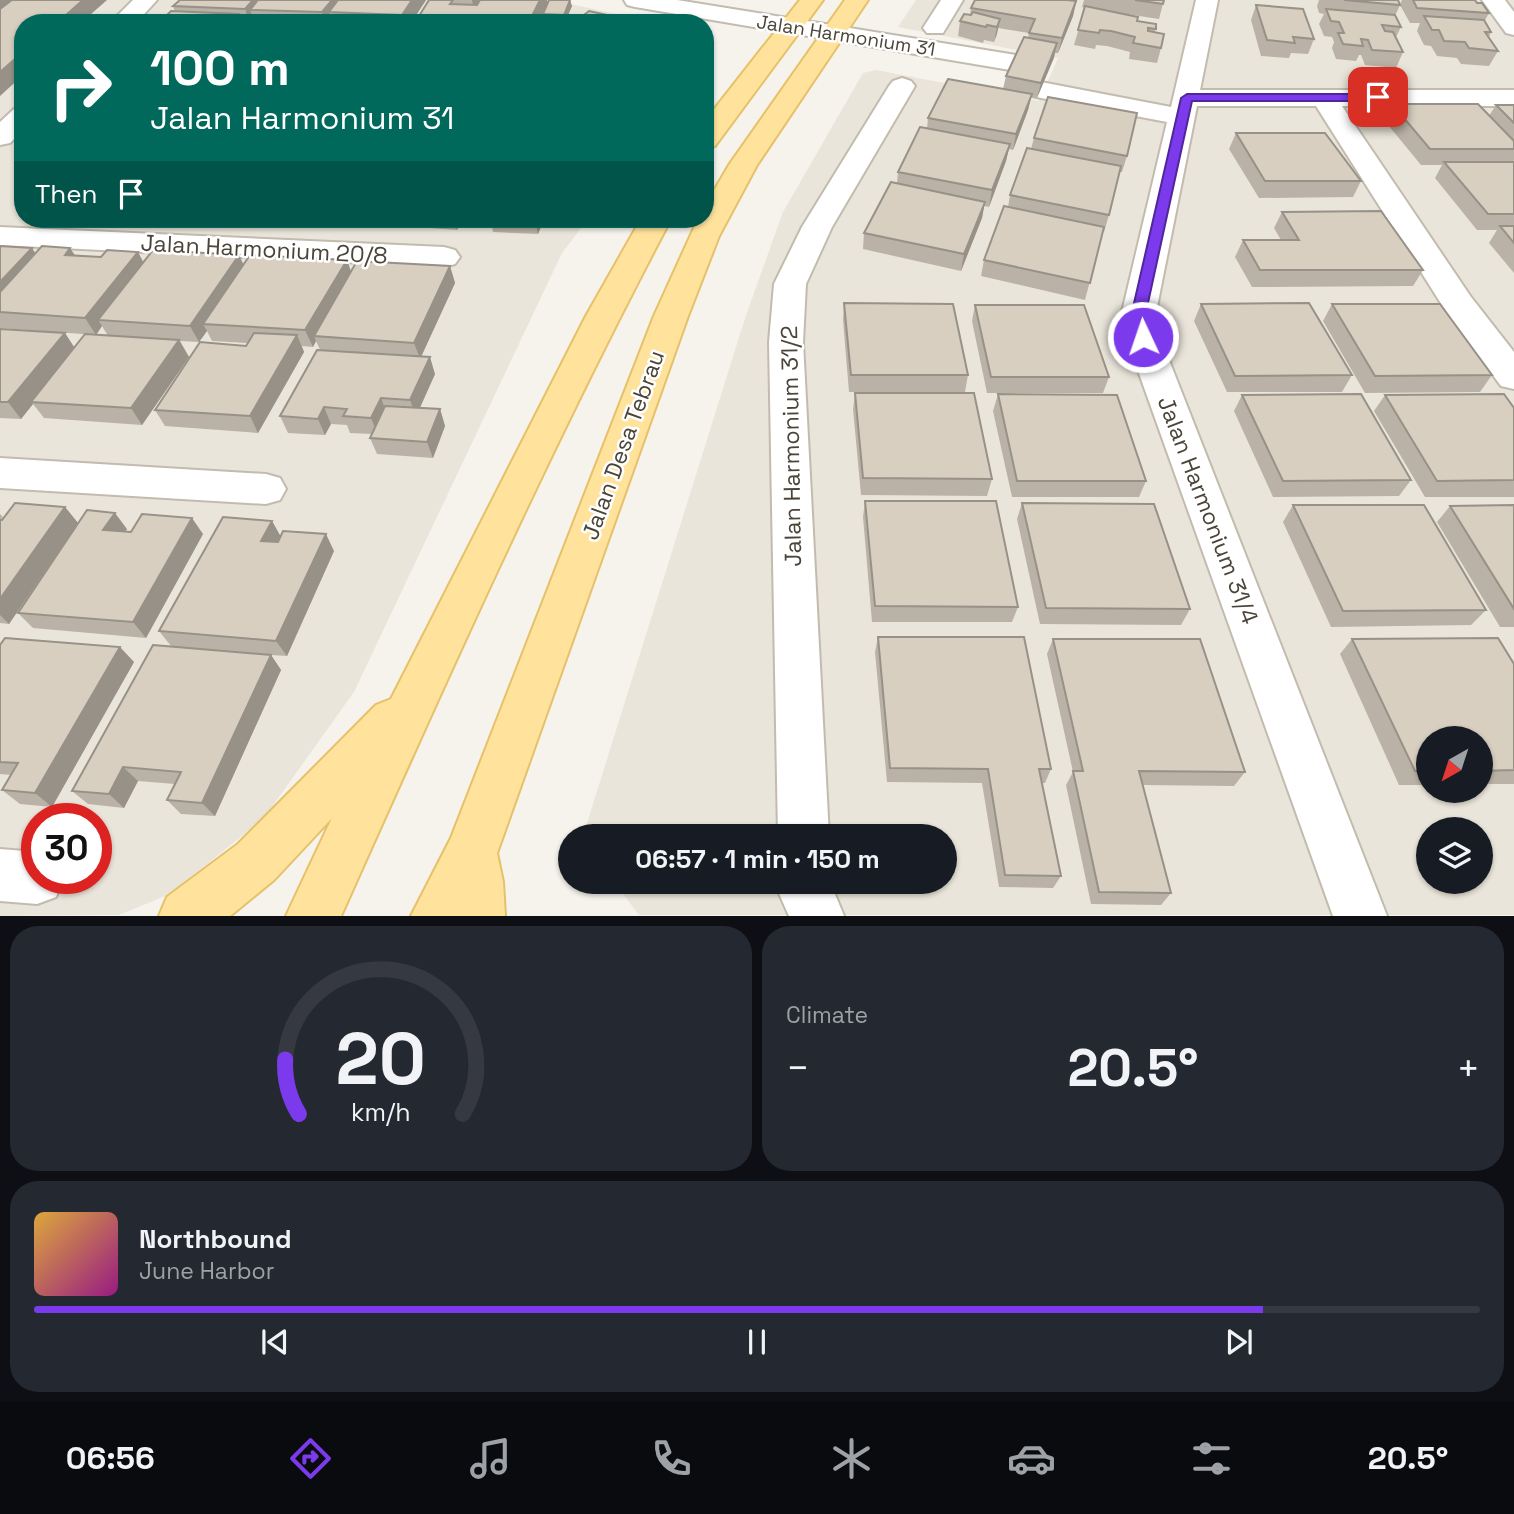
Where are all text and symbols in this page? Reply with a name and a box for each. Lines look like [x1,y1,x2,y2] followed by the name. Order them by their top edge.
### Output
[755,9,937,62] street label: Jalan Harmonium 31
[150,37,290,99] text: 100 m
[35,42,126,133] icon: right
[1348,67,1408,127] pin
[1359,78,1397,116] icon: arrive
[150,98,454,138] text: Jalan Harmonium 31
[112,175,150,213] icon: arrive
[35,177,98,211] text: Then
[140,228,388,270] street label: Jalan Harmonium 20/8
[1106,300,1180,374] position arrow
[774,325,808,567] street label: Jalan Harmonium 31/2
[575,346,671,544] street label: Jalan Desa Tebrau
[1151,392,1265,628] street label: Jalan Harmonium 31/4
[1416,726,1493,803] north arrow
[1416,726,1493,894] map controls
[21,803,112,894] speed limit sign: 30
[1416,817,1493,894] button: layers
[635,842,880,876] text: 06:57 · 1 min · 150 m
[786,1000,868,1030] text: Climate
[336,1013,426,1106] text: 20
[1067,1035,1199,1101] text: 20.5°
[786,1044,810,1092] text: −
[1456,1044,1480,1092] text: +
[351,1096,411,1128] text: km/h
[139,1222,292,1256] text: Northbound
[139,1256,274,1286] text: June Harbor
[256,1323,294,1361] icon: previous
[738,1323,776,1361] icon: pause
[1220,1323,1258,1361] icon: next
[286,1434,335,1483] icon: directions
[466,1434,515,1483] icon: music
[647,1434,696,1483] icon: phone
[827,1434,876,1483] icon: climate
[1007,1434,1056,1483] icon: car
[1187,1434,1236,1483] icon: filters
[66,1438,155,1478] text: 06:56
[1368,1438,1448,1478] text: 20.5°

